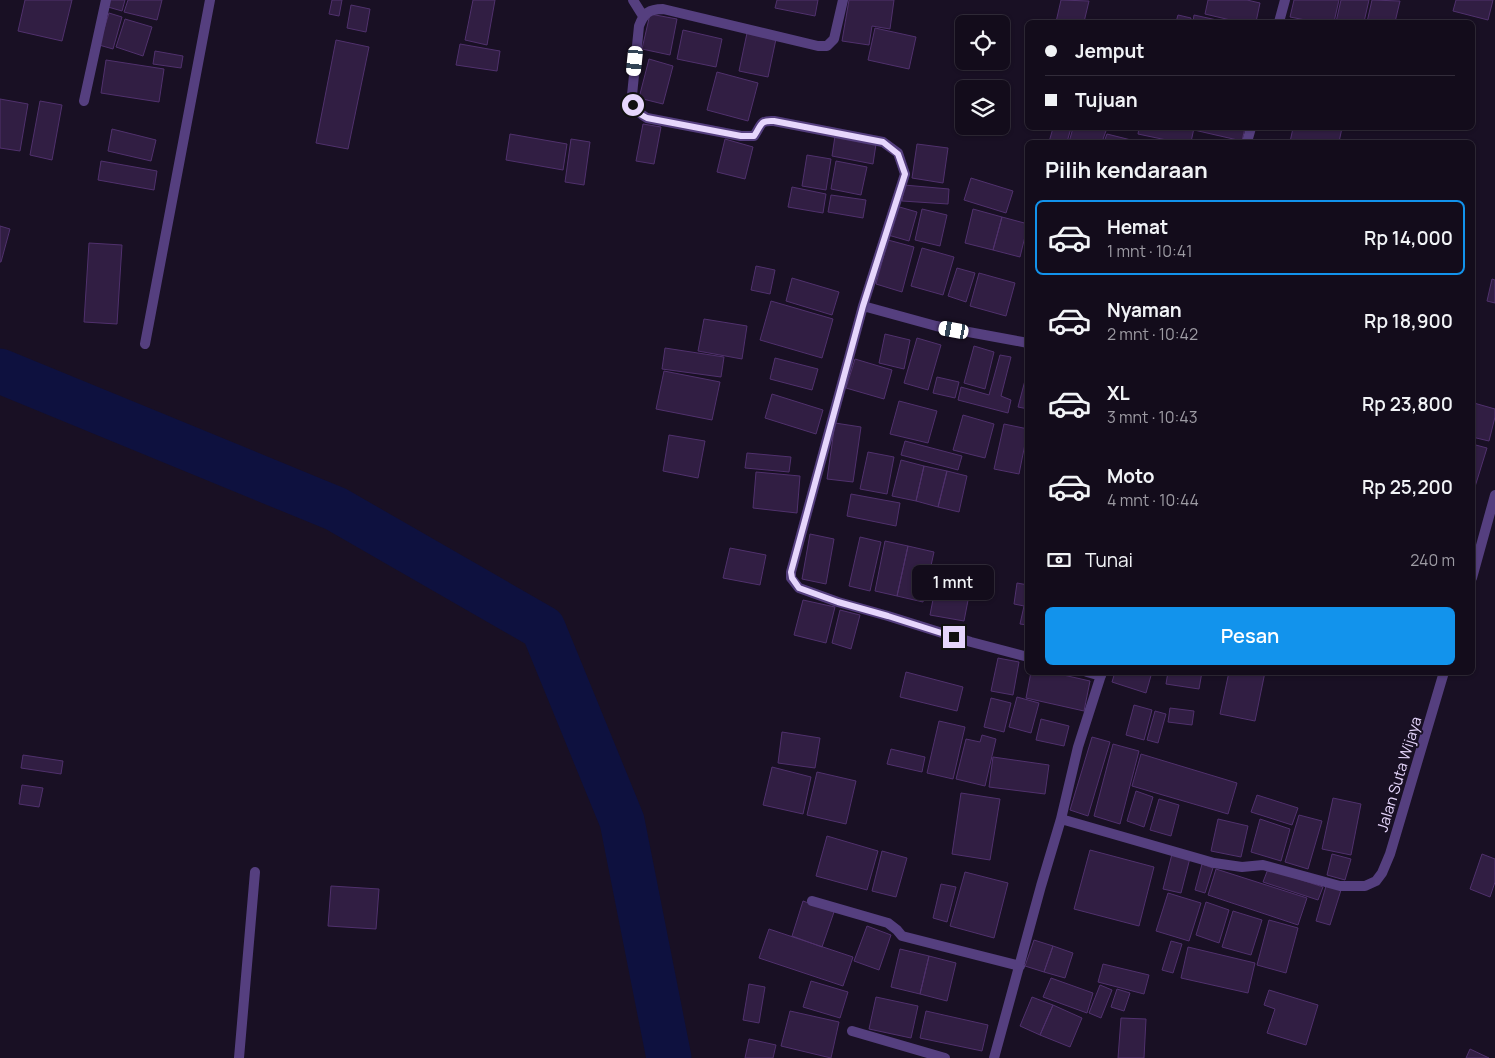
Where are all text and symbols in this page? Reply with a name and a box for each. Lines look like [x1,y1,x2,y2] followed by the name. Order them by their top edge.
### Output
[955,15,1010,135] map controls
[955,15,1010,70] button: locate
[1075,38,1145,64] text: Jemput
[625,45,644,77] car
[955,80,1010,135] button: layers
[1075,87,1138,113] text: Tujuan
[622,94,644,116] route start
[1045,155,1208,185] text: Pilih kendaraan
[1107,214,1168,240] text: Hemat
[1047,215,1092,260] icon: car
[1364,225,1453,251] text: Rp 14,000
[1107,240,1192,262] text: 1 mnt · 10:41
[1107,297,1182,323] text: Nyaman
[1047,298,1092,343] icon: car
[1364,308,1453,334] text: Rp 18,900
[937,320,970,340] car
[1107,323,1198,345] text: 2 mnt · 10:42
[1107,380,1130,406] text: XL
[1047,381,1092,426] icon: car
[1362,391,1453,417] text: Rp 23,800
[1107,406,1198,428] text: 3 mnt · 10:43
[1107,463,1154,489] text: Moto
[1047,464,1092,509] icon: car
[1362,474,1453,500] text: Rp 25,200
[1107,489,1199,511] text: 4 mnt · 10:44
[1045,546,1073,574] icon: cash
[1085,547,1133,573] text: Tunai
[1410,549,1455,571] text: 240 m
[913,564,995,600] callout: 1 mnt
[933,571,973,593] text: 1 mnt
[1045,607,1455,665] button: Pesan
[943,626,965,648] route end
[1372,714,1426,834] street label: Jalan Suta Wijaya

